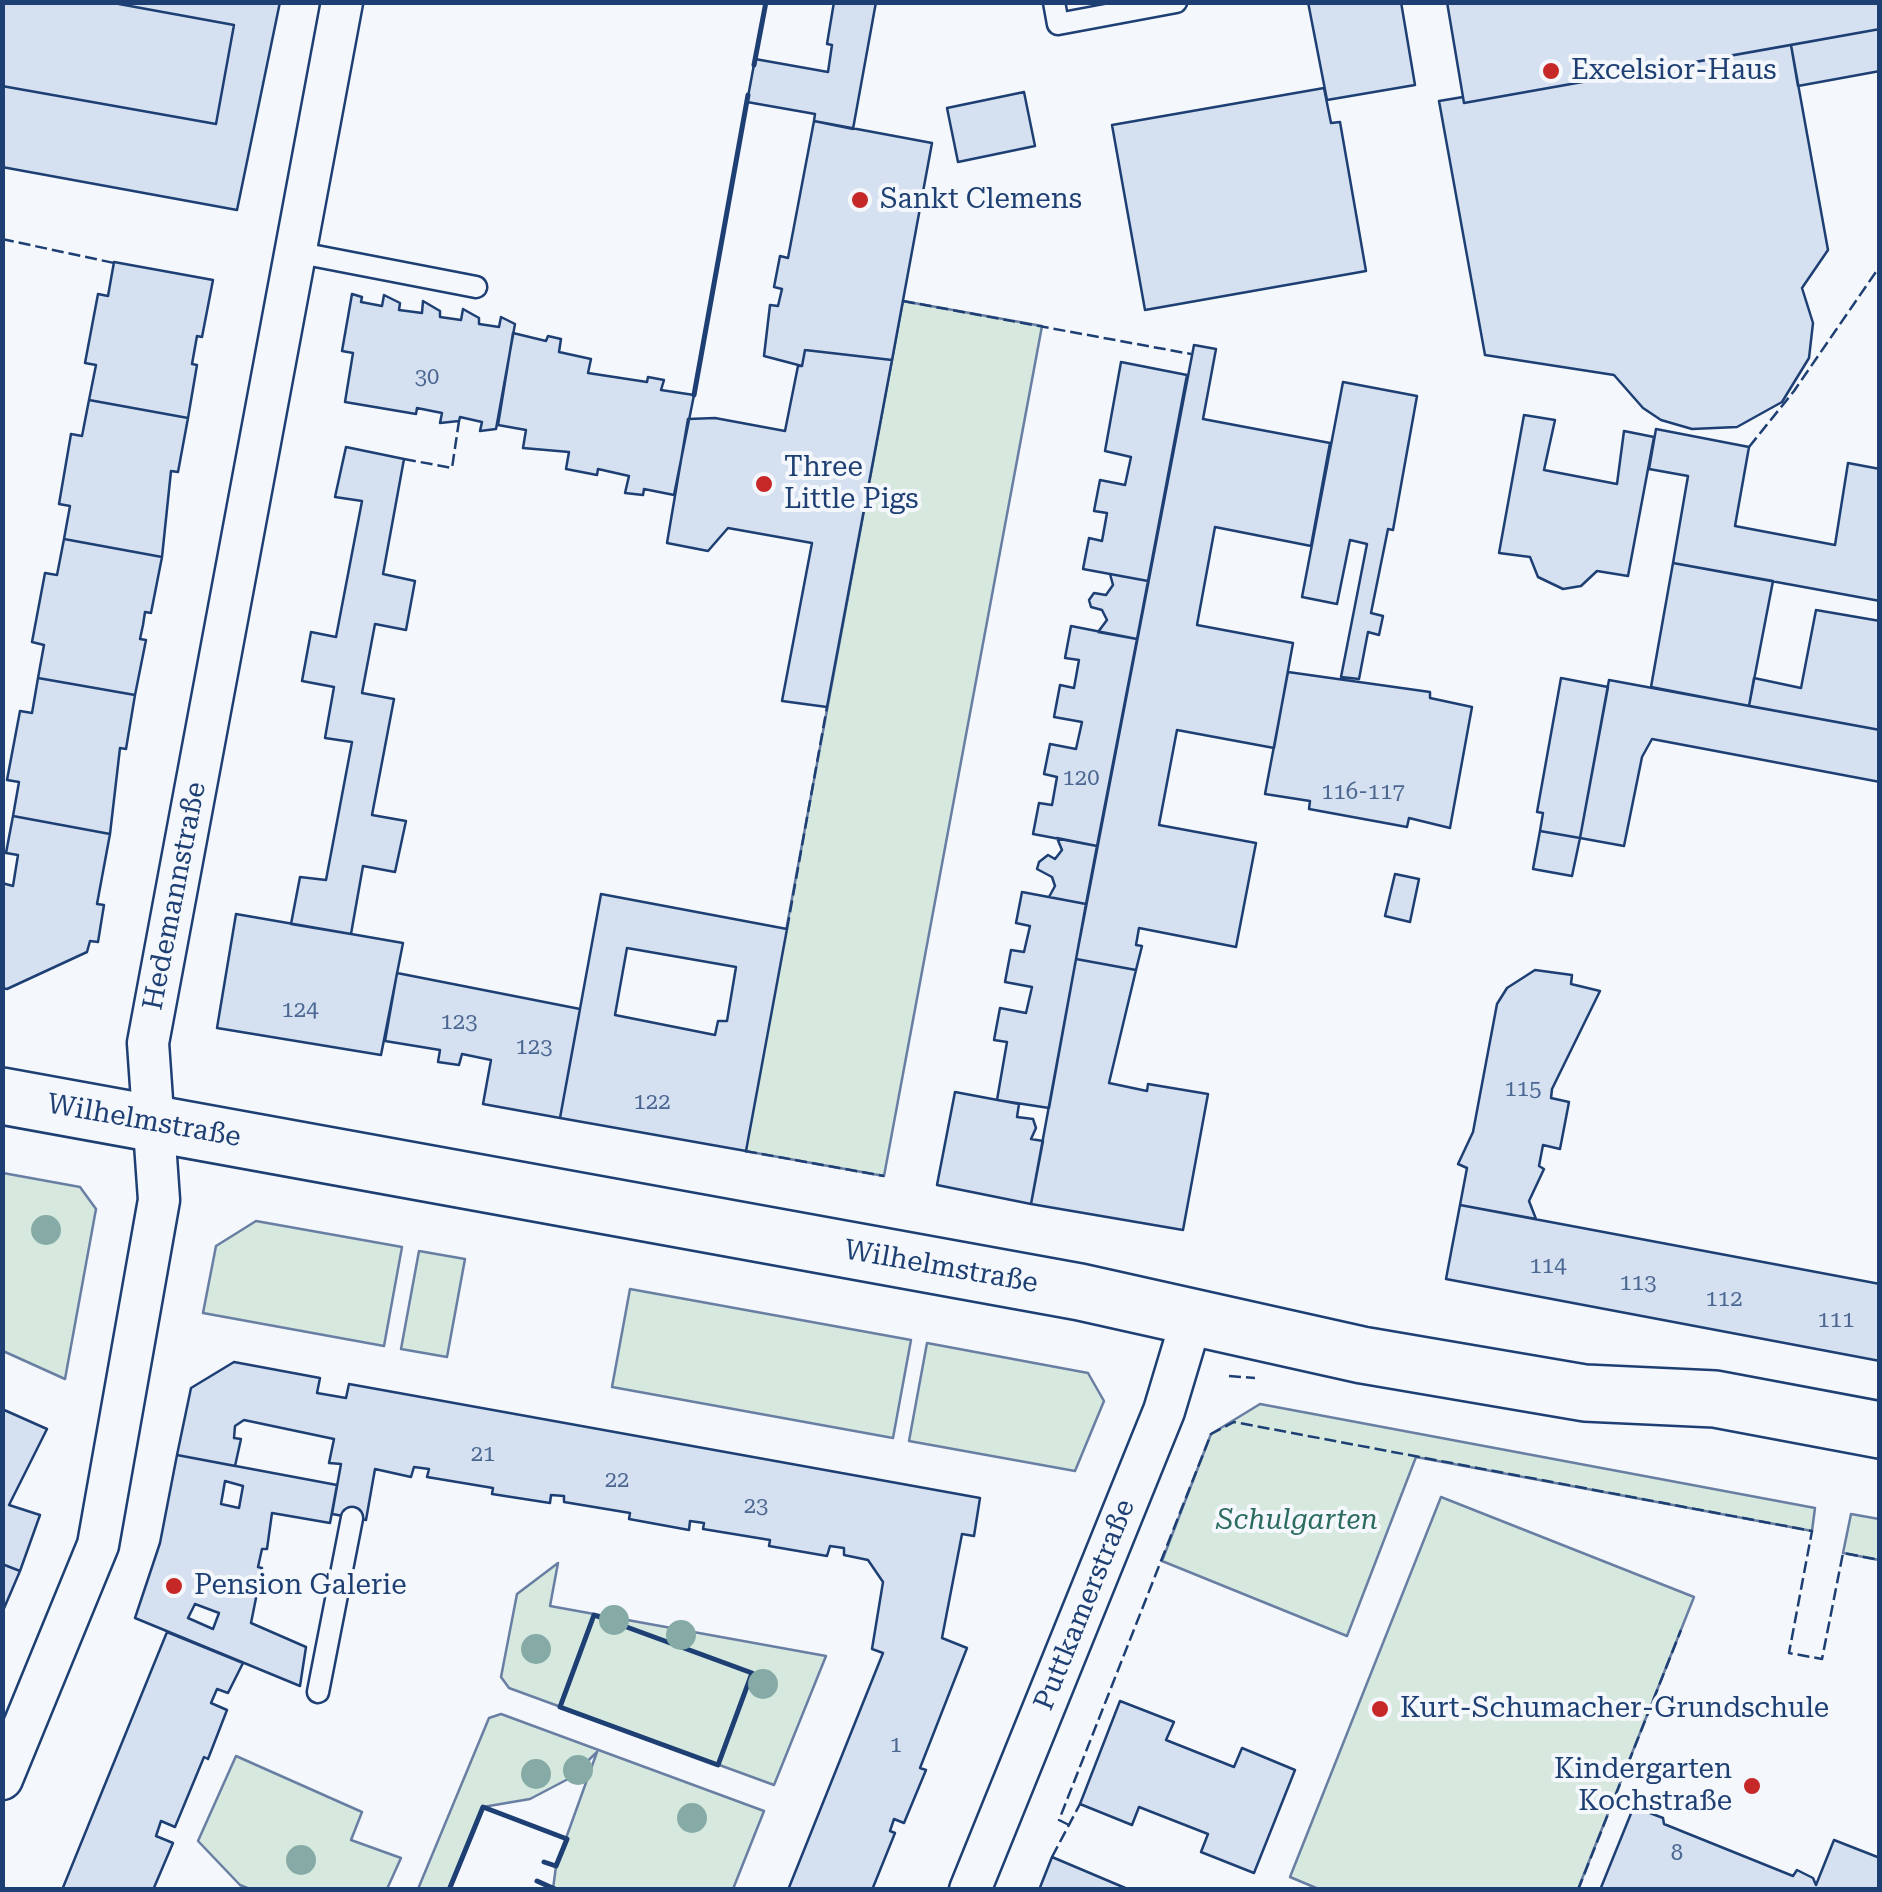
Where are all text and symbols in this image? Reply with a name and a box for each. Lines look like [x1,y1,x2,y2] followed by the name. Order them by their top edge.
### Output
[1571,54,1776,88] place label: Excelsior-Haus
[1540,60,1562,82] marker: Excelsior-Haus
[880,183,1082,217] place label: Sankt Clemens
[849,189,871,211] marker: Sankt Clemens
[415,365,439,391] house number: 30
[784,451,919,517] place label: Three Little Pigs
[753,473,775,495] marker: Three Little Pigs
[1063,766,1099,792] house number: 120
[136,779,214,1013] street label: Hedemannstraße
[1321,780,1405,806] house number: 116-117
[282,998,318,1024] house number: 124
[441,1010,477,1036] house number: 123
[516,1035,552,1061] house number: 123
[1505,1077,1541,1103] house number: 115
[44,1087,244,1155] street label: Wilhelmstraße
[634,1090,670,1116] house number: 122
[841,1233,1041,1301] street label: Wilhelmstraße
[1530,1254,1566,1280] house number: 114
[1620,1271,1656,1297] house number: 113
[1706,1287,1742,1313] house number: 112
[1818,1308,1854,1334] house number: 111
[471,1442,495,1468] house number: 21
[605,1468,629,1494] house number: 22
[744,1494,768,1520] house number: 23
[1027,1495,1143,1715] street label: Puttkamerstraße
[1216,1504,1378,1538] park label: Schulgarten
[194,1569,407,1603] place label: Pension Galerie
[163,1575,185,1597] marker: Pension Galerie
[1400,1692,1829,1726] place label: Kurt-Schumacher-Grundschule
[1369,1698,1391,1720] marker: Kurt-Schumacher-Grundschule
[890,1733,902,1759] house number: 1
[1554,1753,1732,1819] place label: Kindergarten Kochstraße
[1741,1775,1763,1797] marker: Kindergarten Kochstraße
[1671,1841,1683,1867] house number: 8

